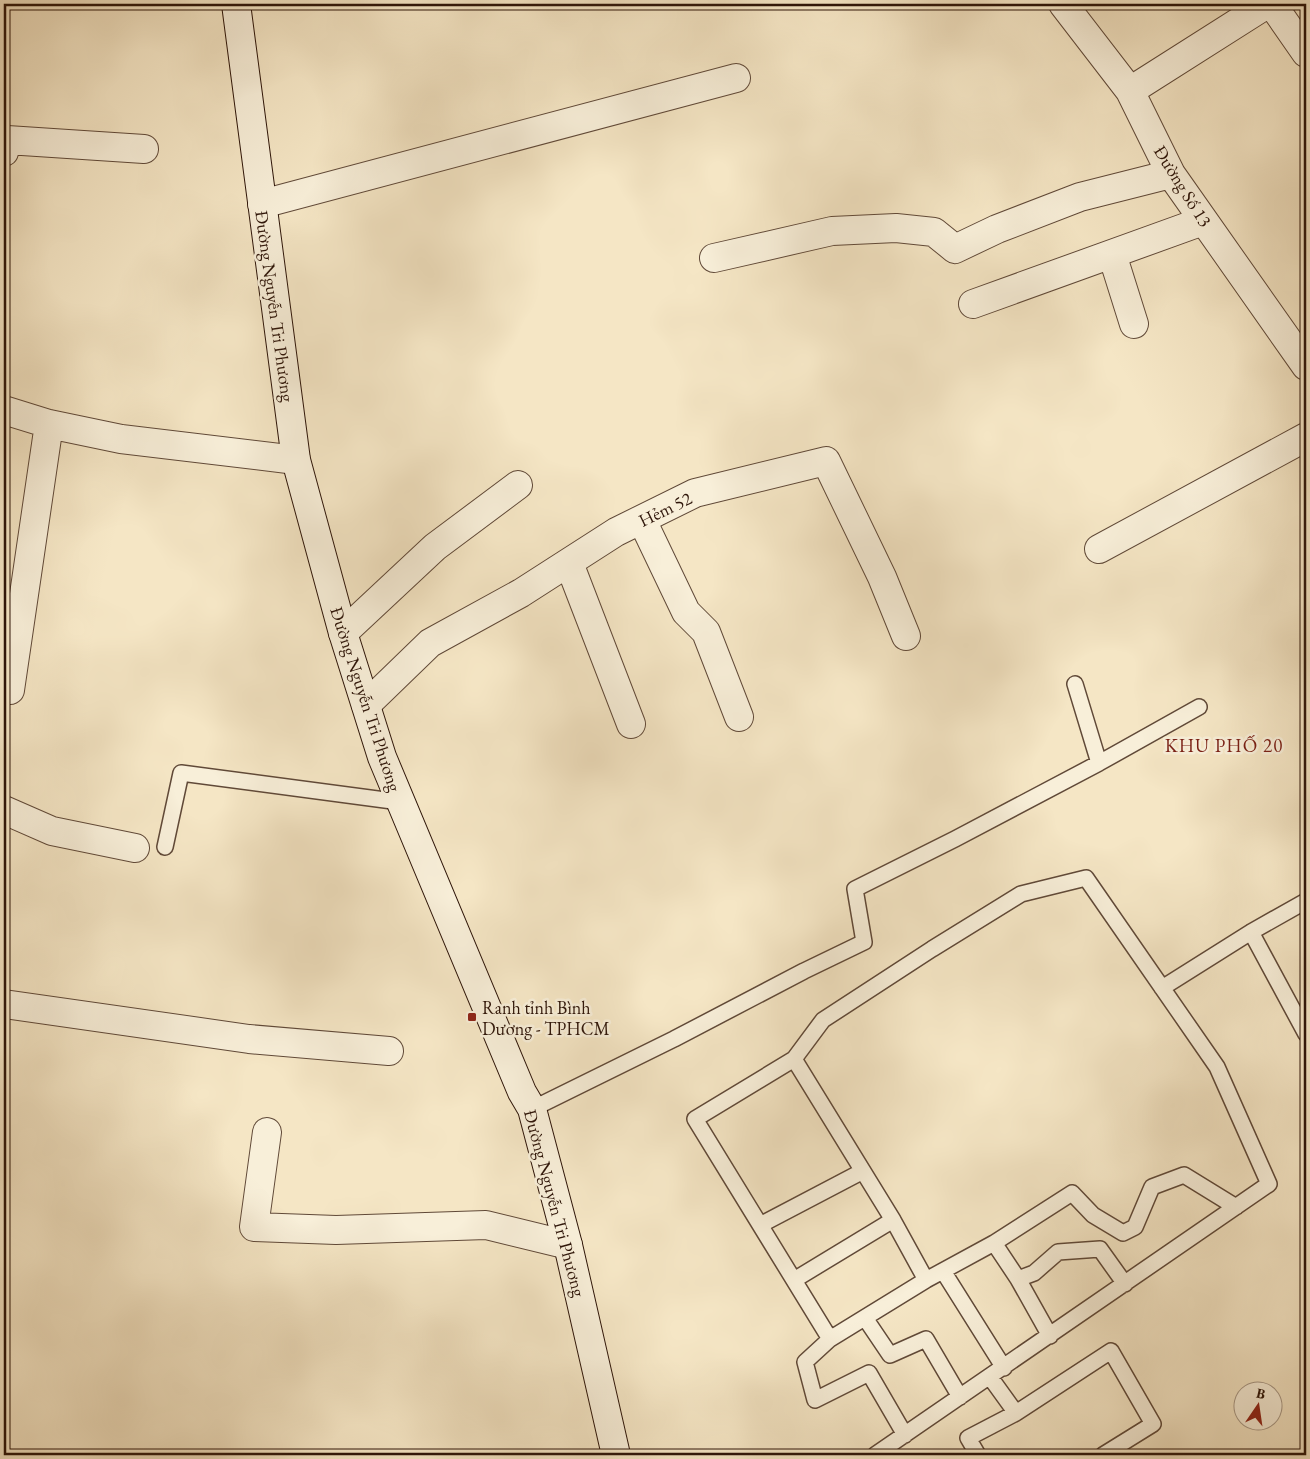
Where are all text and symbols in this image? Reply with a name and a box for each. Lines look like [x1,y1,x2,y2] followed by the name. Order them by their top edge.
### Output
[1149,141,1217,231] street label: Đường Số 13
[250,209,300,403] street label: Đường Nguyễn Tri Phương
[635,486,696,532] street label: Hẻm 52
[325,604,407,794] street label: Đường Nguyễn Tri Phương
[1165,733,1283,758] district label: KHU PHỐ 20
[482,996,610,1040] place label: Ranh tỉnh Bình Dương - TPHCM
[466,1011,478,1023] marker: Ranh tỉnh Bình Dương - TPHCM
[519,1107,591,1299] street label: Đường Nguyễn Tri Phương
[1232,1382,1282,1432] north arrow
[1255,1384,1267,1403] text: B

